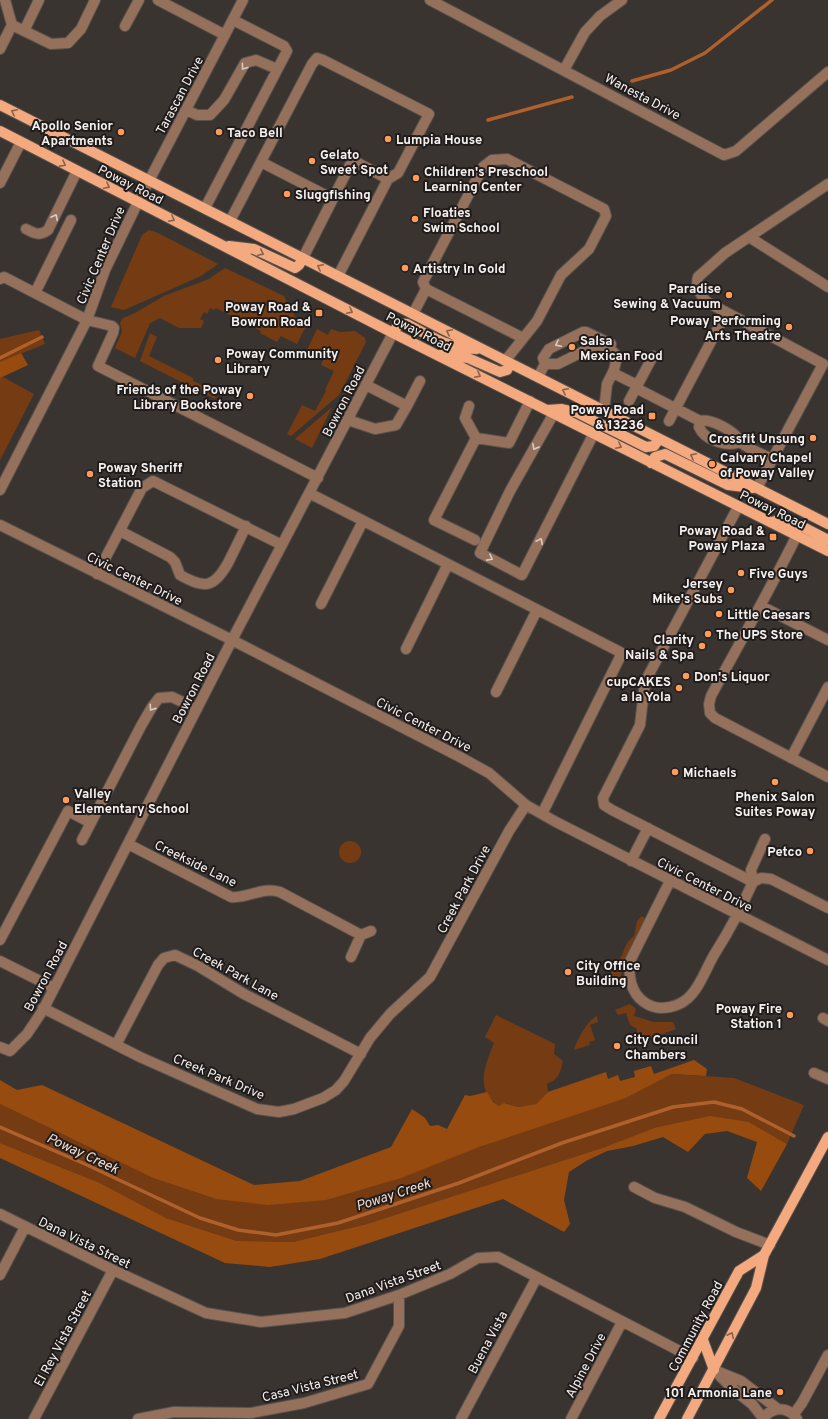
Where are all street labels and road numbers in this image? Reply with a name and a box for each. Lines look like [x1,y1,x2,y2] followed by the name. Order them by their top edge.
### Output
[154,54,208,138] street label: Tarascan Drive
[601,71,683,124] street label: Wanesta Drive
[95,162,166,209] street label: Poway Road
[74,204,130,307] street label: Civic Center Drive
[383,309,454,356] street label: Poway Road
[320,364,369,440] street label: Bowron Road
[737,488,808,534] street label: Poway Road
[84,550,185,610] street label: Civic Center Drive
[170,651,219,727] street label: Bowron Road
[373,695,473,757] street label: Civic Center Drive
[151,838,239,892] street label: Creekside Lane
[435,843,495,937] street label: Creek Park Drive
[654,855,754,917] street label: Civic Center Drive
[22,939,72,1015] street label: Bowron Road
[189,944,281,1005] street label: Creek Park Lane
[170,1051,266,1104] street label: Creek Park Drive
[35,1215,133,1273] street label: Dana Vista Street
[344,1258,444,1308] street label: Dana Vista Street
[666,1279,727,1375] street label: Community Road
[32,1288,96,1390] street label: El Rey Vista Street
[465,1309,512,1377] street label: Buena Vista
[563,1331,611,1401] street label: Alpine Drive
[261,1367,360,1407] street label: Casa Vista Street

